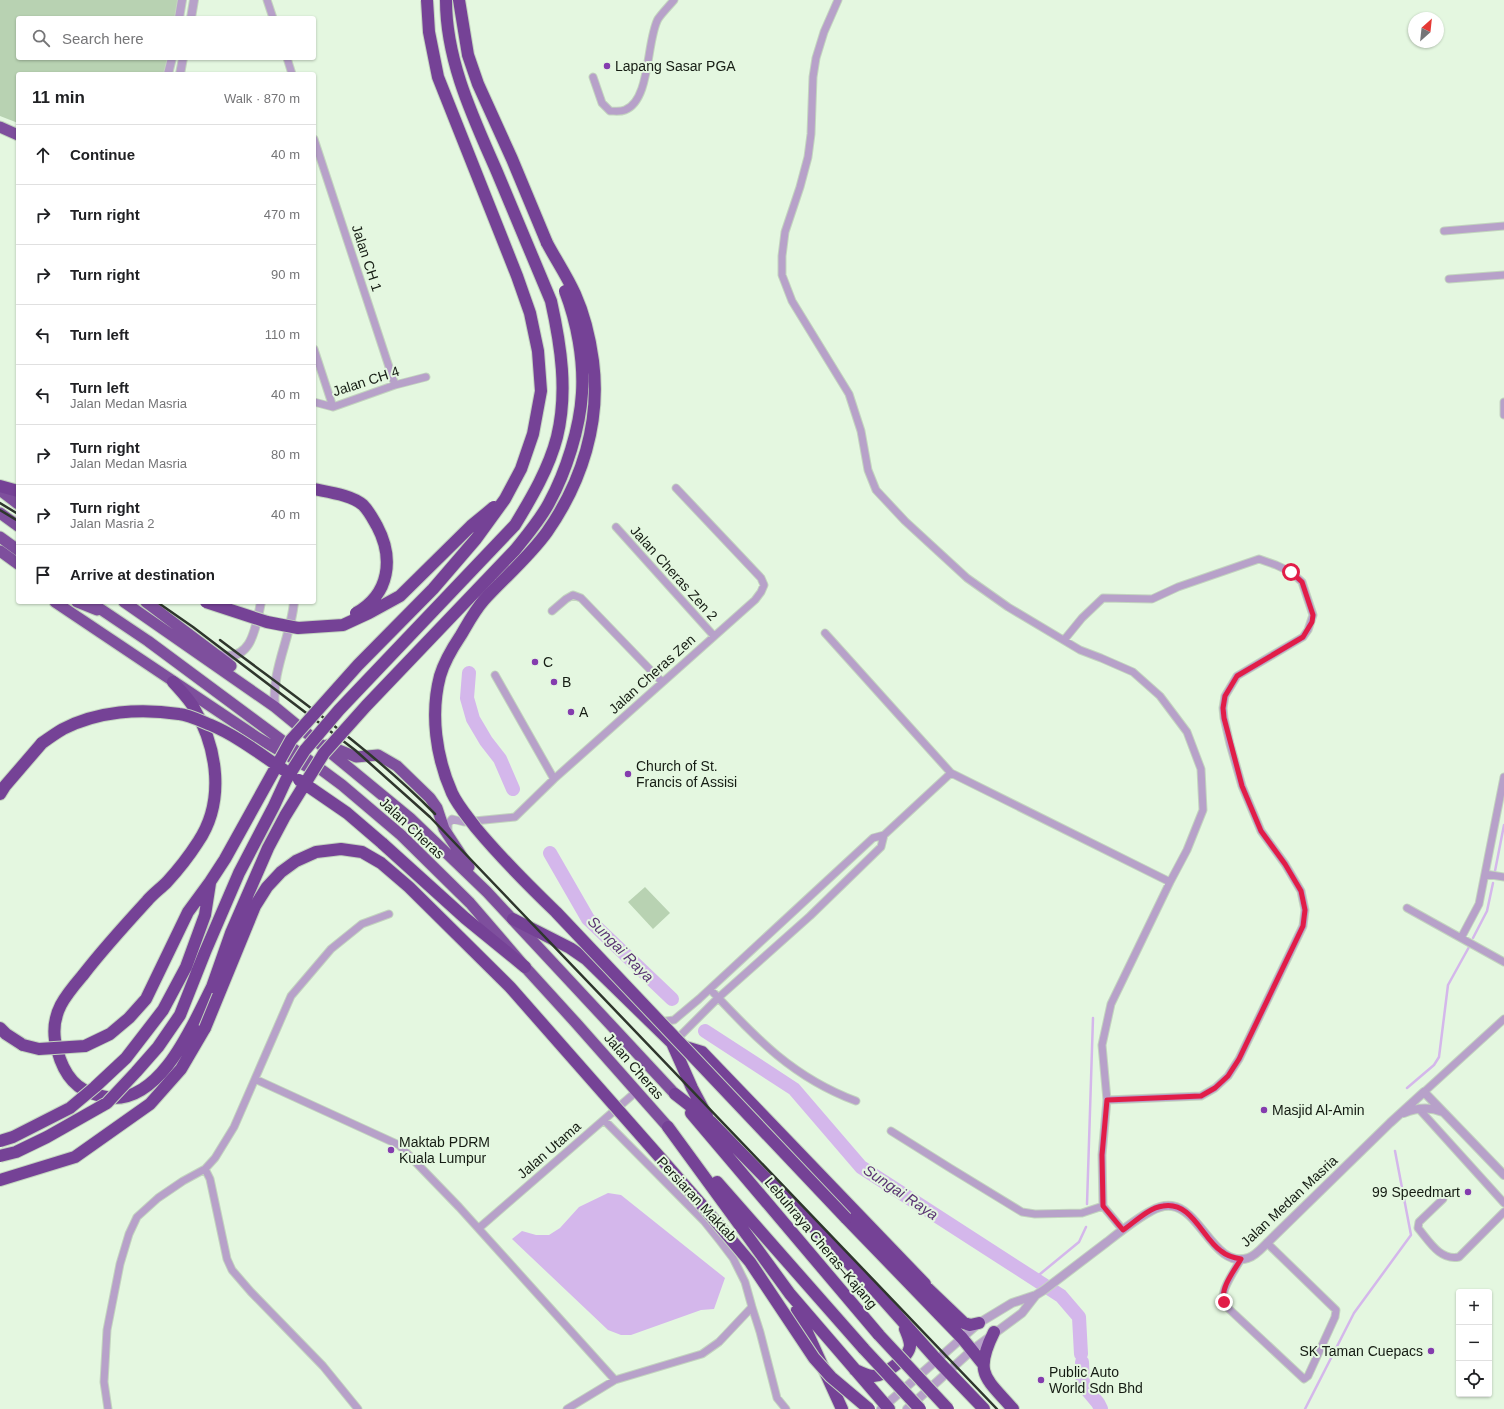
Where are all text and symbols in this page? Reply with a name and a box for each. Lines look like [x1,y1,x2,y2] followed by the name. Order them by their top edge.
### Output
[1408,12,1444,48] north arrow
[16,16,316,60] search box
[30,27,52,49] icon: search
[62,30,144,47] text: Search here
[615,58,736,74] place label: Lapang Sasar PGA
[602,61,612,71] marker: Lapang Sasar PGA
[32,88,85,107] text: 11 min
[224,91,300,106] text: Walk · 870 m
[32,144,54,166] icon: ahead
[70,146,135,163] text: Continue
[271,147,300,162] text: 40 m
[32,204,54,226] icon: right
[70,206,140,223] text: Turn right
[264,207,300,222] text: 470 m
[349,223,385,294] street label: Jalan CH 1
[32,264,54,286] icon: right
[70,266,140,283] text: Turn right
[271,267,300,282] text: 90 m
[32,324,54,346] icon: left
[70,326,129,343] text: Turn left
[265,327,300,342] text: 110 m
[331,363,402,399] street label: Jalan CH 4
[70,379,129,396] text: Turn left
[32,384,54,406] icon: left
[271,387,300,402] text: 40 m
[70,396,187,411] text: Jalan Medan Masria
[70,439,140,456] text: Turn right
[32,444,54,466] icon: right
[271,447,300,462] text: 80 m
[70,456,187,471] text: Jalan Medan Masria
[70,499,140,516] text: Turn right
[32,504,54,526] icon: right
[271,507,300,522] text: 40 m
[70,516,155,531] text: Jalan Masria 2
[627,522,721,624] street label: Jalan Cheras Zen 2
[1282,563,1300,581] route start
[32,564,54,586] icon: arrive
[70,566,215,583] text: Arrive at destination
[606,631,698,717] street label: Jalan Cheras Zen
[543,654,553,670] place label: C
[530,657,540,667] marker: C
[562,674,571,690] place label: B
[549,677,559,687] marker: B
[579,704,589,720] place label: A
[566,707,576,717] marker: A
[636,758,737,790] place label: Church of St. Francis of Assisi
[623,769,633,779] marker: Church of St. Francis of Assisi
[376,794,448,862] street label: Jalan Cheras
[585,913,657,985] water label: Sungai Raya
[601,1030,667,1102] street label: Jalan Cheras
[1272,1102,1365,1118] place label: Masjid Al-Amin
[1259,1105,1269,1115] marker: Masjid Al-Amin
[514,1118,584,1182] street label: Jalan Utama
[399,1134,490,1166] place label: Maktab PDRM Kuala Lumpur
[386,1145,396,1155] marker: Maktab PDRM Kuala Lumpur
[1237,1152,1341,1250] street label: Jalan Medan Masria
[654,1153,740,1245] street label: Persiaran Maktab
[861,1161,941,1223] water label: Sungai Raya
[761,1174,881,1312] street label: Lebuhraya Cheras–Kajang
[1372,1184,1460,1200] place label: 99 Speedmart
[1463,1187,1473,1197] marker: 99 Speedmart
[1456,1289,1492,1397] map controls
[1456,1289,1492,1325] button: +
[1215,1293,1233,1311] route end
[1456,1325,1492,1361] button: −
[1300,1343,1423,1359] place label: SK Taman Cuepacs
[1426,1346,1436,1356] marker: SK Taman Cuepacs
[1456,1361,1492,1397] button: locate
[1049,1364,1143,1396] place label: Public Auto World Sdn Bhd
[1036,1375,1046,1385] marker: Public Auto World Sdn Bhd

